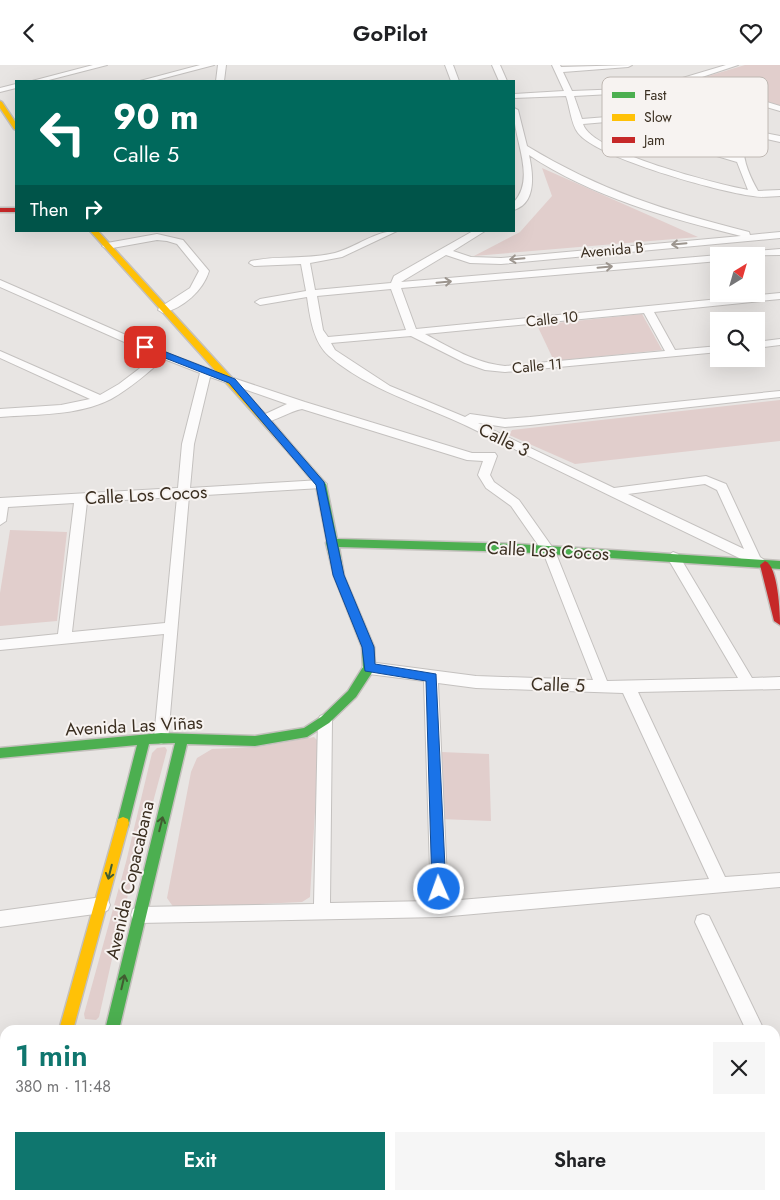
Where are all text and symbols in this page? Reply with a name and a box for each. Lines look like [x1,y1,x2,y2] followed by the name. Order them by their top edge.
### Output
[353,17,427,49] text: GoPilot
[15,19,43,47] icon: back
[737,19,765,47] icon: heart
[602,77,768,157] legend
[644,85,667,105] text: Fast
[113,92,199,142] text: 90 m
[30,100,95,165] icon: left
[644,107,672,127] text: Slow
[642,130,665,150] text: Jam
[113,138,179,170] text: Calle 5
[79,195,107,223] icon: right
[30,196,69,223] text: Then
[579,236,645,264] street label: Avenida B
[671,239,687,249] one-way arrow
[710,247,765,303] north arrow
[710,247,765,367] map controls
[510,254,526,264] one-way arrow
[597,263,613,272] one-way arrow
[435,277,451,286] one-way arrow
[525,305,579,333] street label: Calle 10
[710,312,765,367] button: search
[124,326,166,368] pin
[131,333,159,361] icon: arrive
[511,353,563,379] street label: Calle 11
[474,417,534,464] street label: Calle 3
[84,479,208,511] street label: Calle Los Cocos
[486,535,610,567] street label: Calle Los Cocos
[531,671,585,699] street label: Calle 5
[65,709,203,743] street label: Avenida Las Viñas
[99,798,161,962] street label: Avenida Copacabana
[157,817,166,833] one-way arrow
[412,862,464,914] position arrow
[105,863,115,879] one-way arrow
[119,975,128,991] one-way arrow
[15,1034,88,1077] text: 1 min
[713,1042,765,1094] button: close
[15,1075,111,1098] text: 380 m · 11:48
[15,1132,385,1190] button: Exit
[395,1132,765,1190] button: Share

